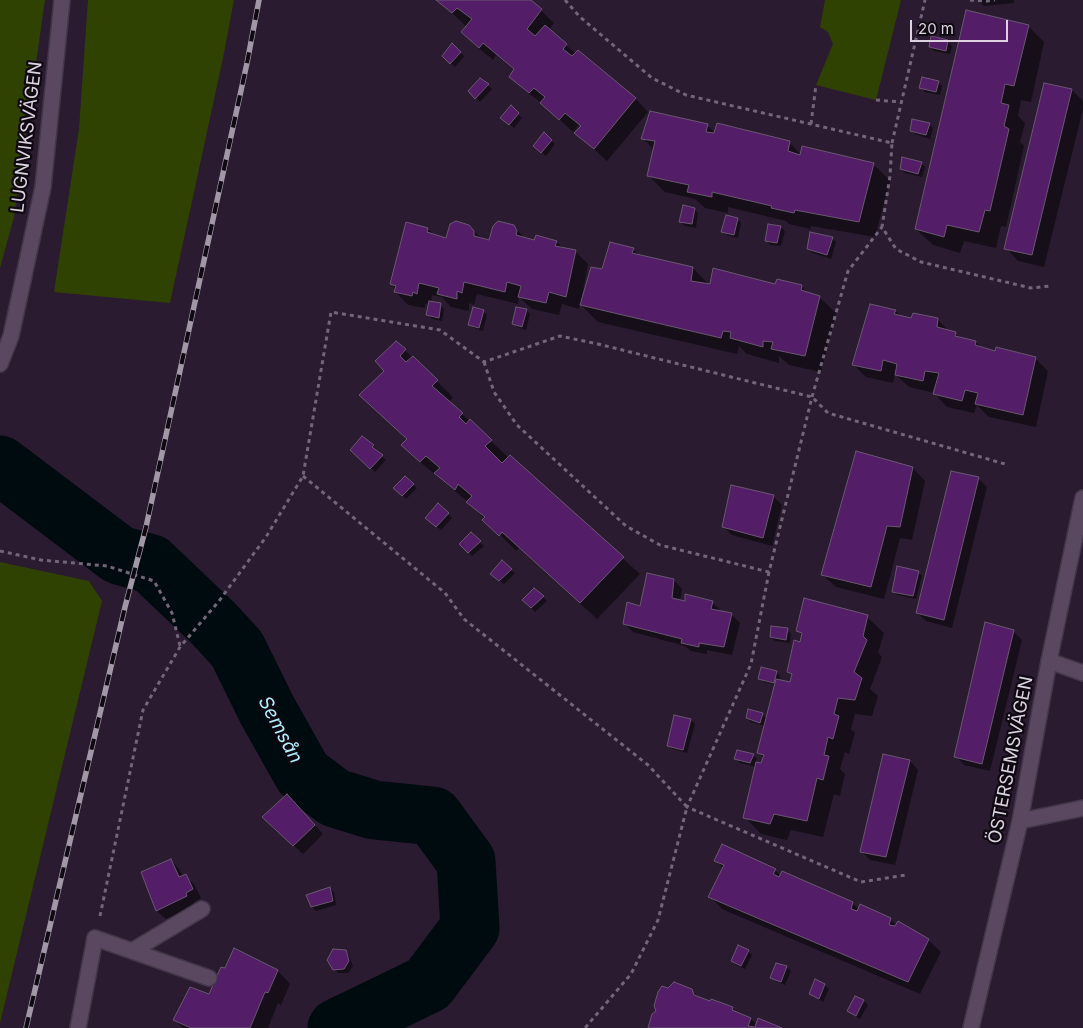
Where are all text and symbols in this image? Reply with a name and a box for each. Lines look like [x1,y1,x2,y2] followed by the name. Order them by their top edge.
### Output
[913,10,1010,42] scale bar
[918,19,954,38] text: 20 m
[7,60,47,214] street label: LUGNVIKSVÄGEN
[984,674,1038,846] street label: ÖSTERSEMSVÄGEN
[253,693,307,767] water label: Semsån

